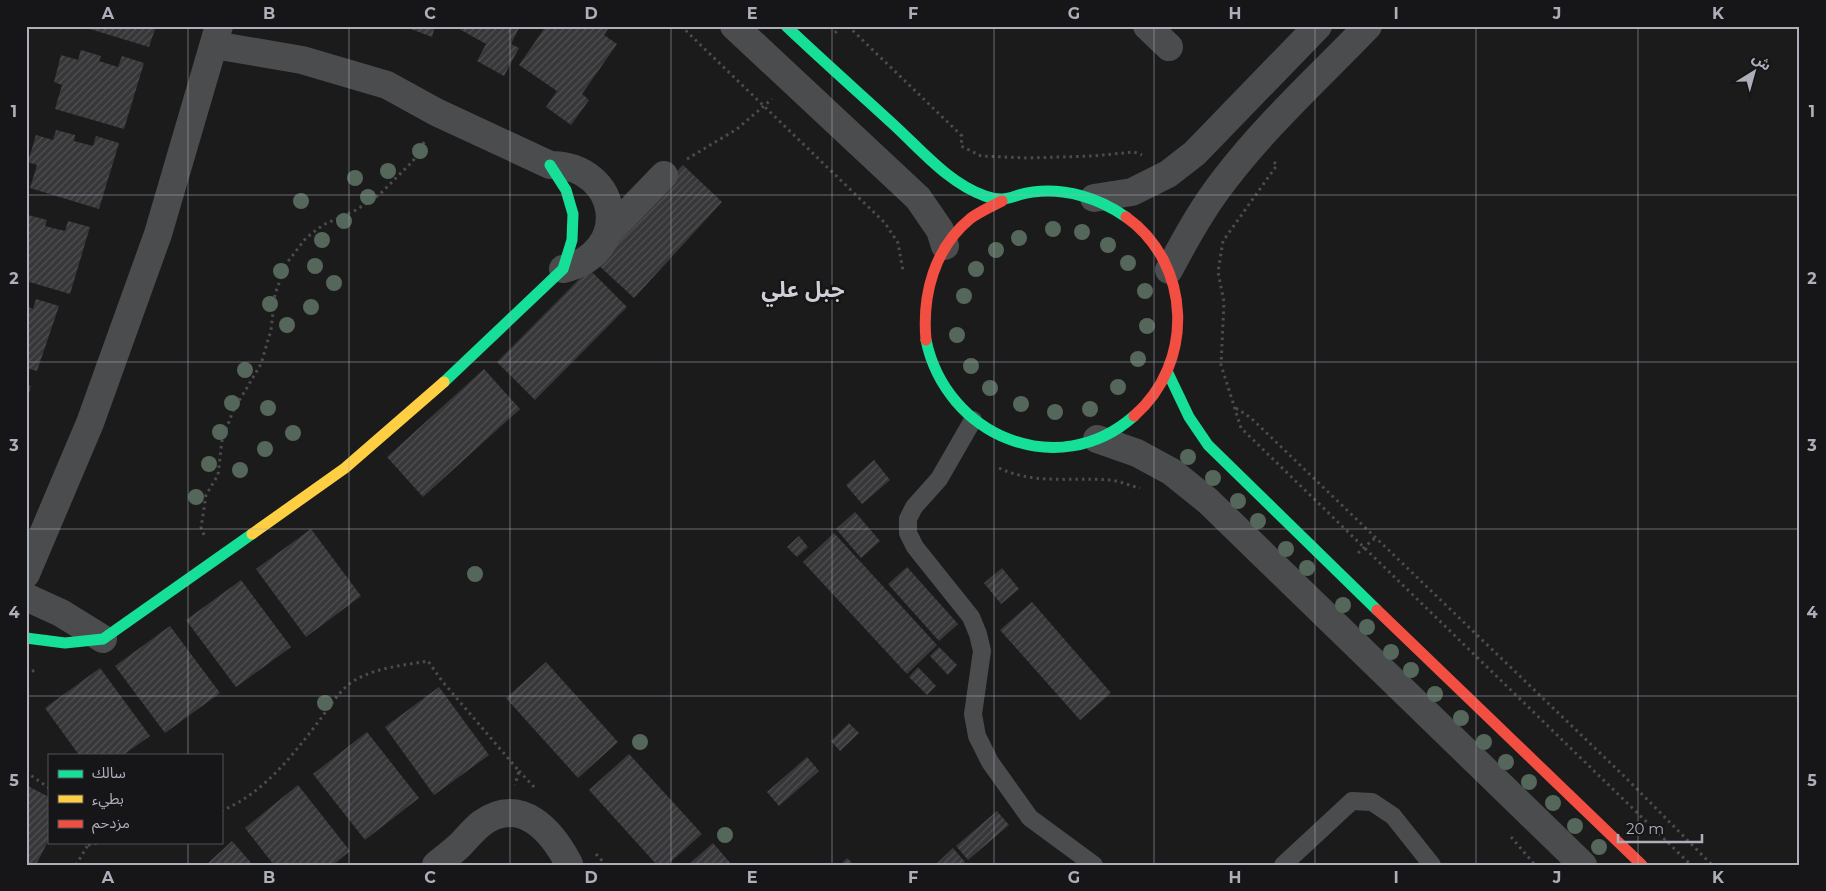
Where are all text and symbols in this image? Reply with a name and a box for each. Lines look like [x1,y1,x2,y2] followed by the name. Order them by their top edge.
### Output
[101,4,115,23] text: A
[263,4,275,23] text: B
[424,4,436,23] text: C
[584,4,598,23] text: D
[747,4,757,23] text: E
[908,4,918,23] text: F
[1068,4,1080,23] text: G
[1229,4,1241,23] text: H
[1393,4,1399,23] text: I
[1552,4,1561,23] text: J
[1712,4,1725,23] text: K
[1728,48,1778,98] north arrow
[1749,49,1775,75] text: ش
[11,102,17,121] text: 1
[1809,102,1815,121] text: 1
[9,269,19,288] text: 2
[1807,269,1817,288] text: 2
[761,276,845,307] district label: جبل علي
[8,436,19,455] text: 3
[1806,436,1817,455] text: 3
[8,603,20,622] text: 4
[1806,603,1818,622] text: 4
[48,754,222,844] legend
[92,763,126,782] text: سالك
[9,771,19,790] text: 5
[1807,771,1817,790] text: 5
[92,789,124,810] text: بطيء
[1618,811,1702,843] scale bar
[92,813,130,834] text: مزدحم
[1626,819,1664,838] text: 20 m
[101,868,115,887] text: A
[263,868,275,887] text: B
[424,868,436,887] text: C
[584,868,598,887] text: D
[747,868,757,887] text: E
[908,868,918,887] text: F
[1068,868,1080,887] text: G
[1229,868,1241,887] text: H
[1393,868,1399,887] text: I
[1552,868,1561,887] text: J
[1712,868,1725,887] text: K

